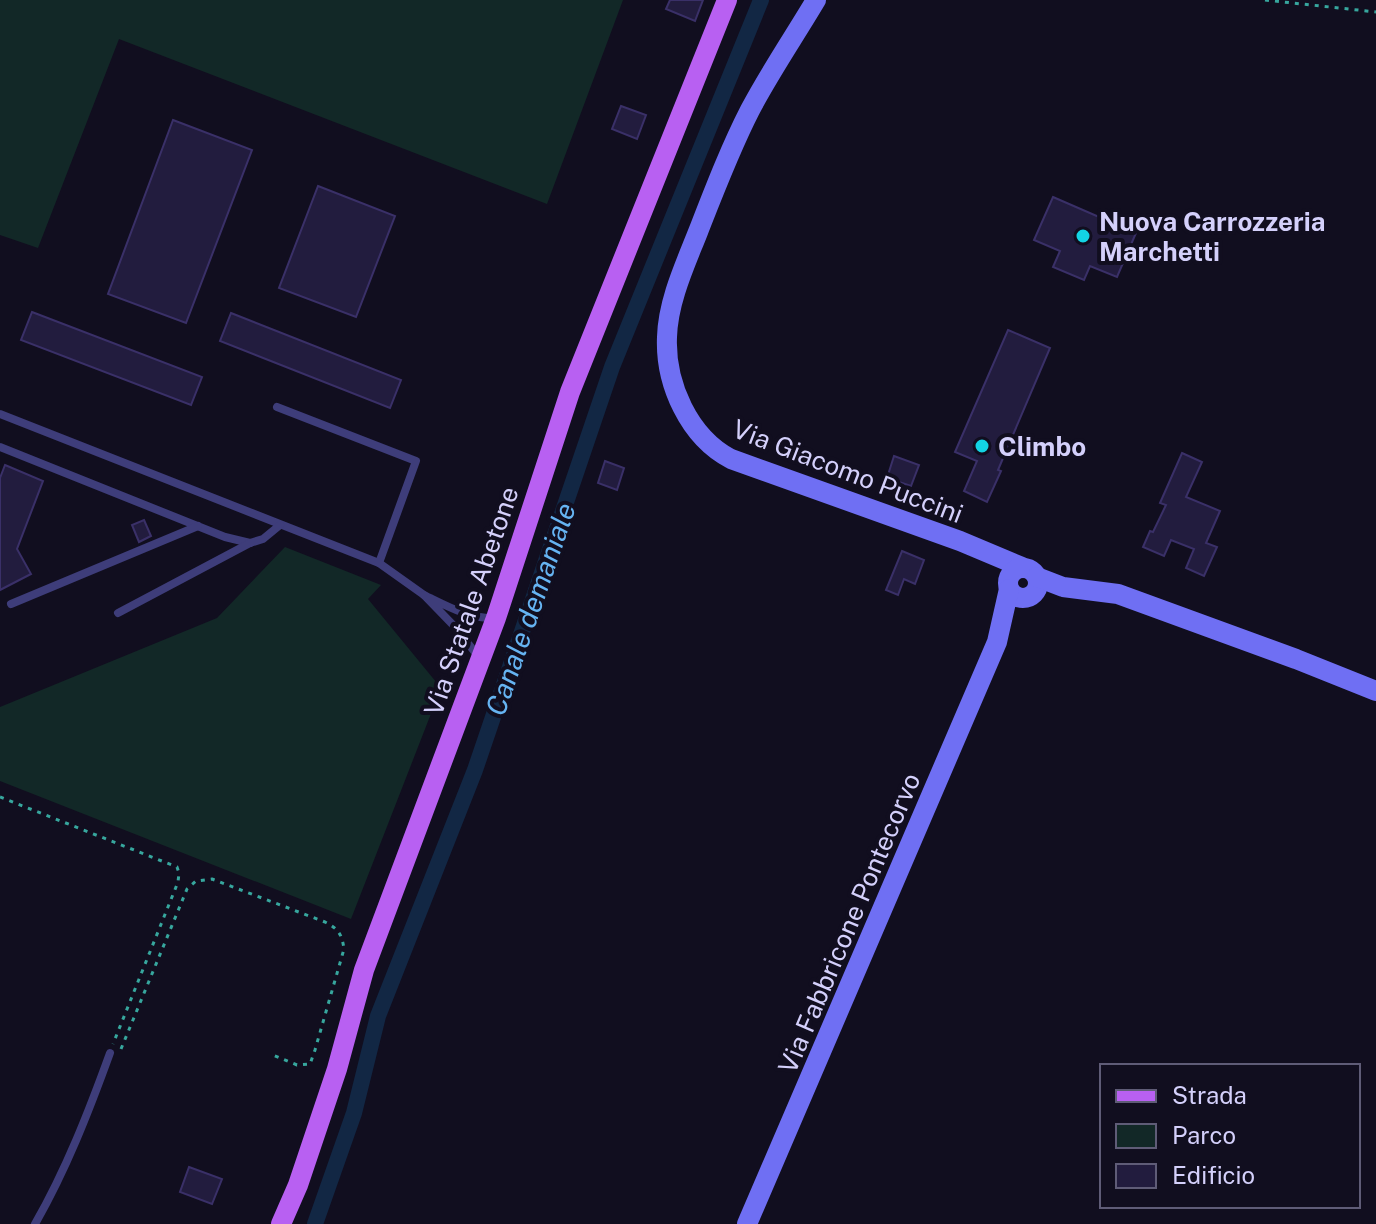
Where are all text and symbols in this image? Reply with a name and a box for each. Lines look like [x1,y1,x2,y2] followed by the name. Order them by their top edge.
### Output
[1099,206,1325,267] place label: Nuova Carrozzeria Marchetti
[1074,227,1092,245] marker: Nuova Carrozzeria Marchetti
[728,413,968,529] street label: Via Giacomo Puccini
[998,431,1086,462] place label: Climbo
[973,437,991,455] marker: Climbo
[417,482,525,720] street label: Via Statale Abetone
[478,498,582,720] water label: Canale demaniale
[772,768,926,1078] street label: Via Fabbricone Pontecorvo
[1100,1064,1360,1208] legend
[1172,1081,1247,1109] text: Strada
[1172,1121,1236,1149] text: Parco
[1172,1161,1255,1189] text: Edificio

